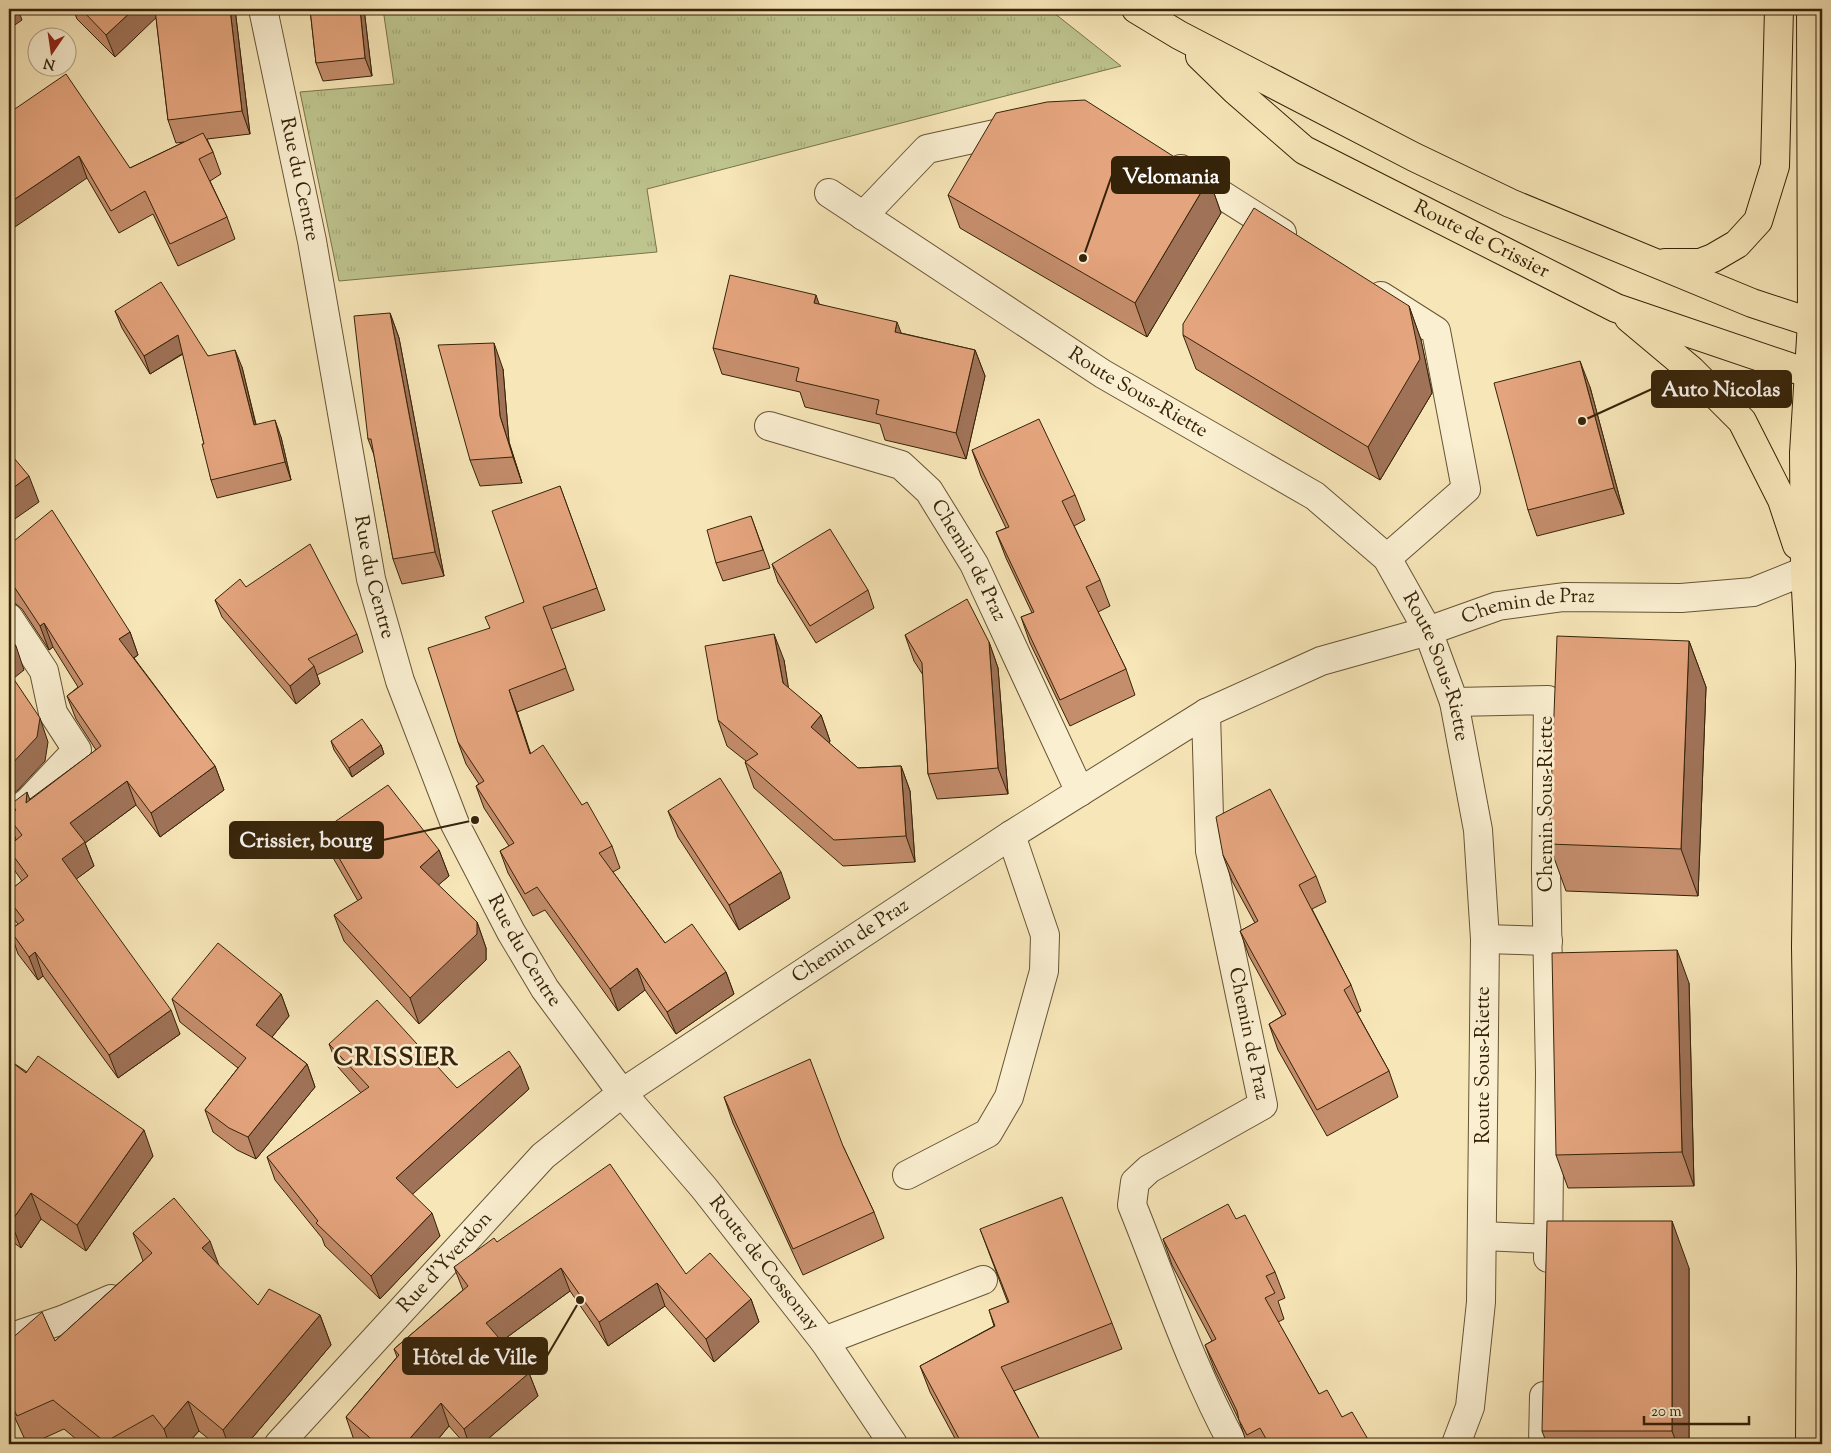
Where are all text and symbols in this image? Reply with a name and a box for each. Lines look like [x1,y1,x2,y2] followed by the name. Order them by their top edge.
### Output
[28,28,78,78] north arrow
[42,52,57,74] text: N
[272,115,326,244] street label: Rue du Centre
[1112,157,1229,193] callout: Velomania
[1123,163,1220,193] text: Velomania
[1408,193,1555,287] street label: Route de Crissier
[1062,340,1213,446] street label: Route Sous-Riette
[1652,371,1791,407] callout: Auto Nicolas
[1662,376,1780,406] text: Auto Nicolas
[923,494,1013,626] street label: Chemin de Praz
[346,513,402,642] street label: Rue du Centre
[1457,582,1595,632] street label: Chemin de Praz
[1394,587,1476,744] street label: Route Sous-Riette
[1533,716,1562,892] street label: Chemin Sous-Riette
[230,822,383,858] callout: Crissier, bourg
[239,827,373,857] text: Crissier, bourg
[480,890,568,1013] street label: Rue du Centre
[786,892,915,991] street label: Chemin de Praz
[1220,965,1276,1103] street label: Chemin de Praz
[1470,986,1499,1144] street label: Route Sous-Riette
[333,1041,459,1077] district label: CRISSIER
[701,1190,826,1338] street label: Route de Cossonay
[391,1205,500,1320] street label: Rue d'Yverdon
[403,1338,547,1374] callout: Hôtel de Ville
[413,1344,537,1374] text: Hôtel de Ville
[1644,1393,1748,1425] scale bar
[1651,1402,1682,1423] text: 20 m

